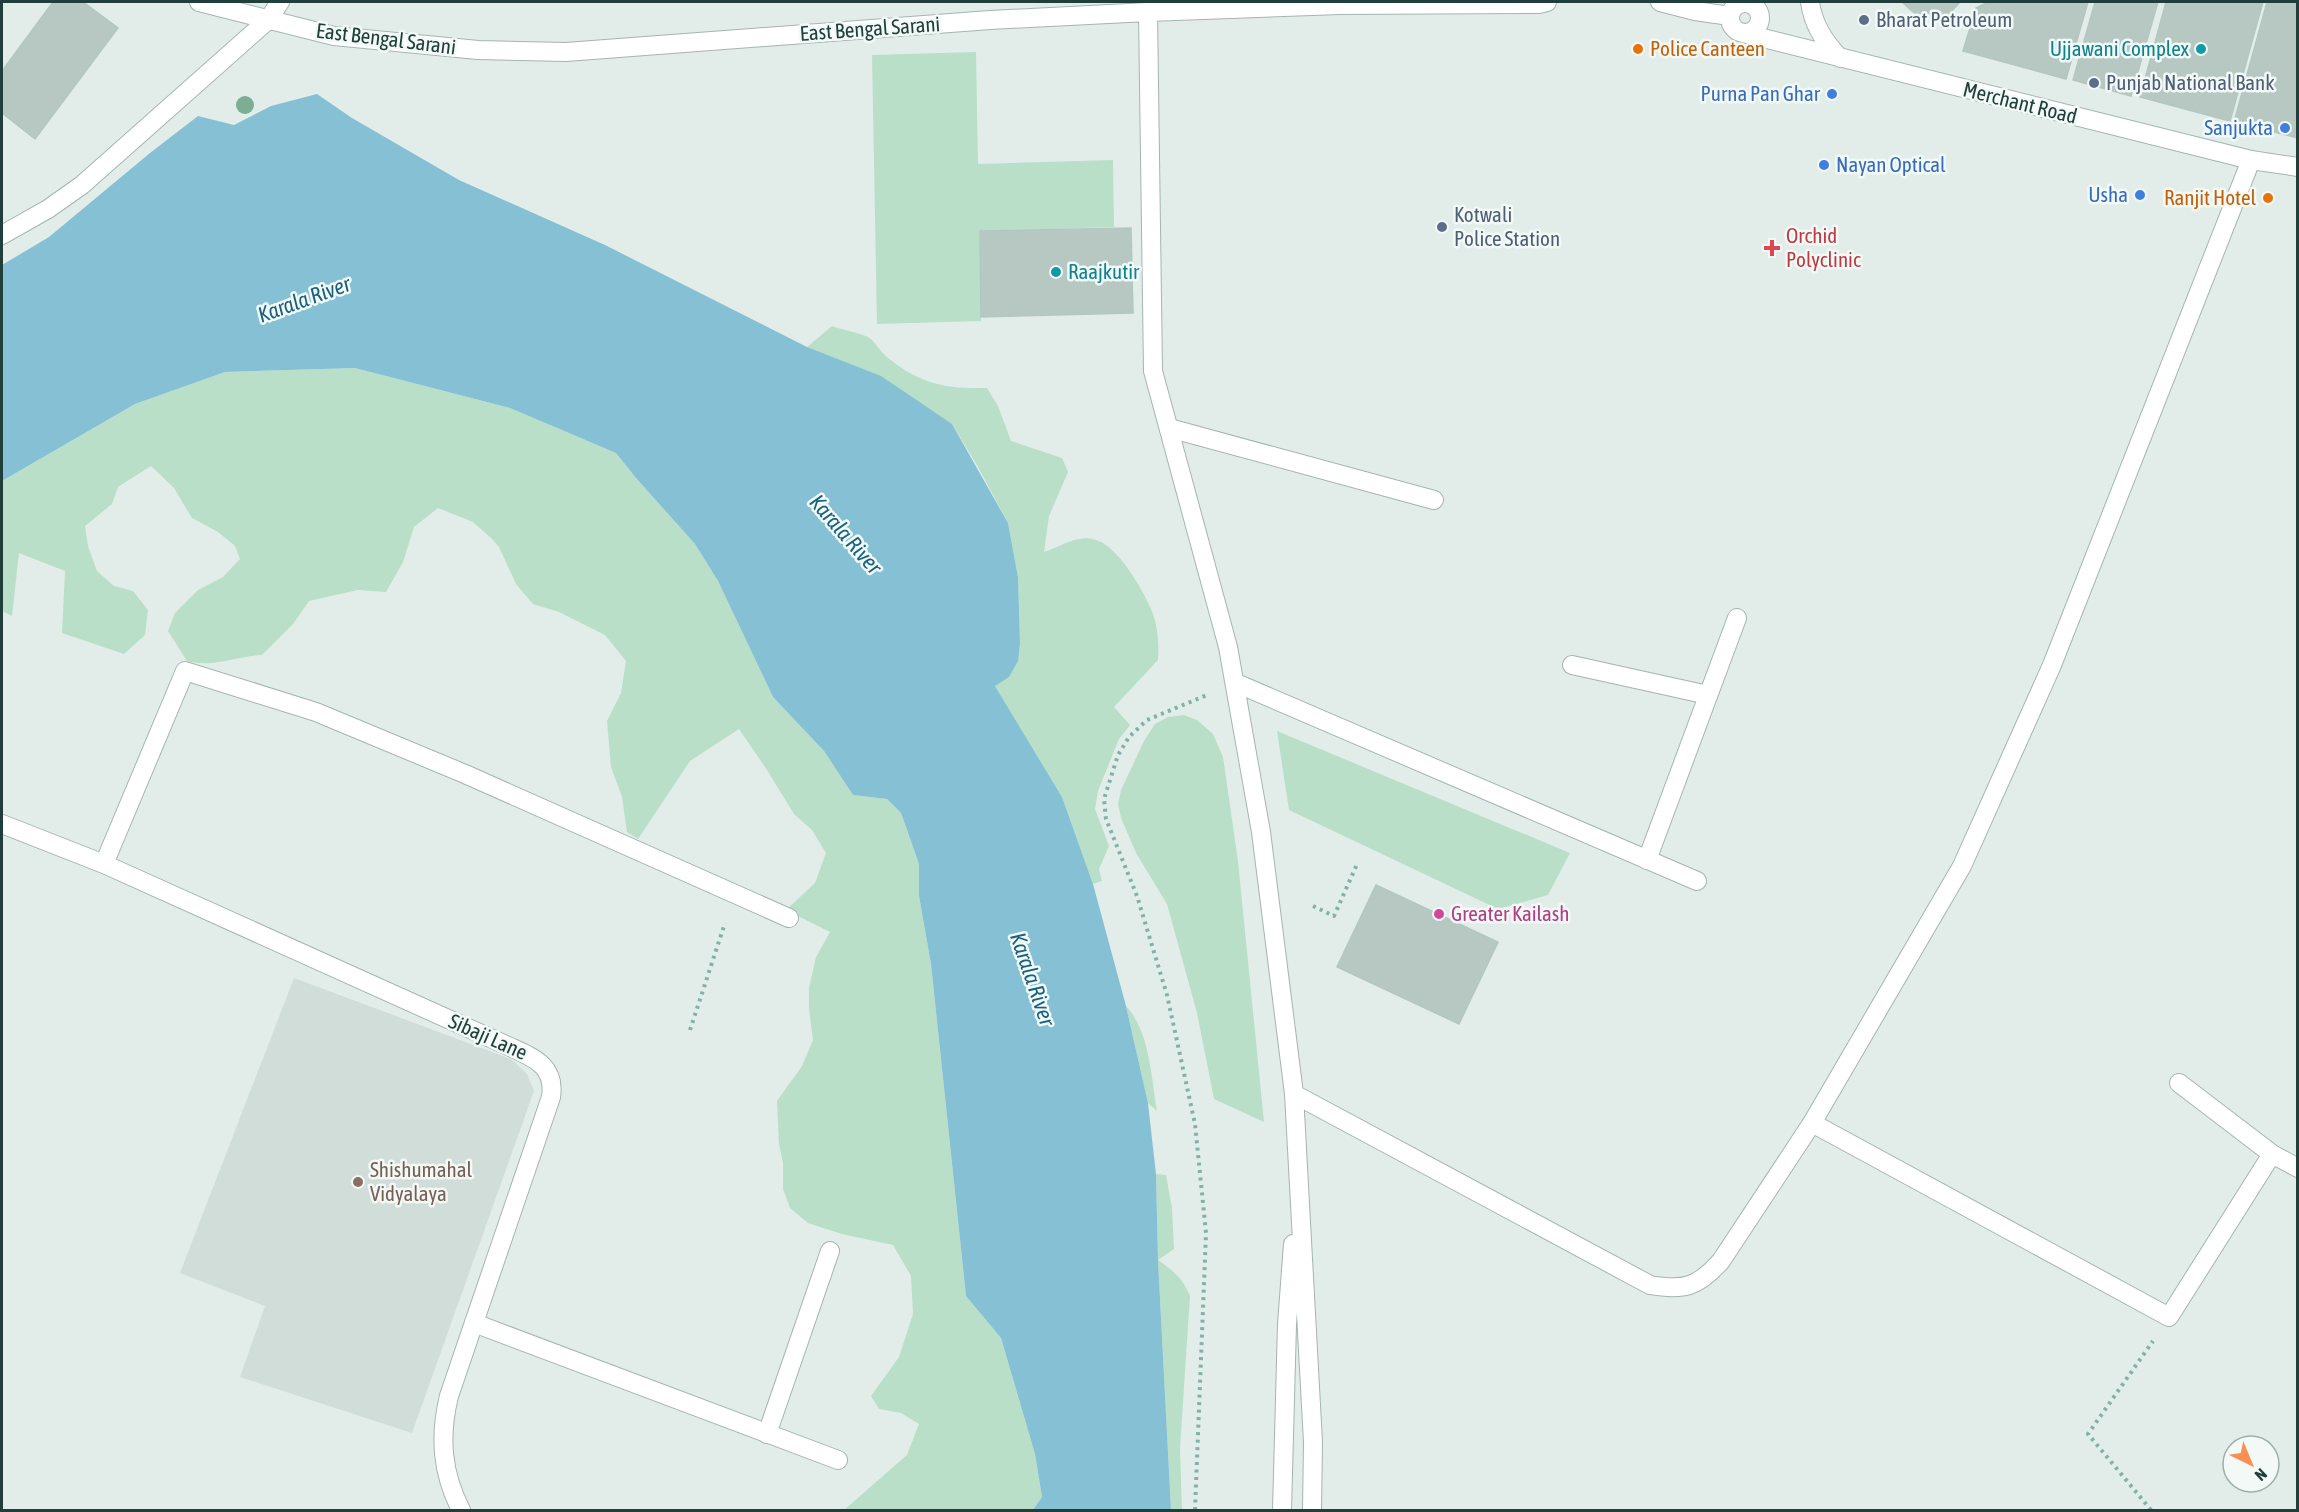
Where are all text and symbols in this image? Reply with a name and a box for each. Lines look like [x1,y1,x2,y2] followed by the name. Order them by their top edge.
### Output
[1876,7,2012,31] place label: Bharat Petroleum
[799,11,941,45] street label: East Bengal Sarani
[1857,13,1871,27] marker: Bharat Petroleum
[315,18,457,58] street label: East Bengal Sarani
[1650,36,1765,60] place label: Police Canteen
[2050,36,2190,60] place label: Ujjawani Complex
[1631,42,1645,56] marker: Police Canteen
[2194,42,2208,56] marker: Ujjawani Complex
[2106,70,2274,94] place label: Punjab National Bank
[1961,76,2080,128] street label: Merchant Road
[2087,76,2101,90] marker: Punjab National Bank
[1701,81,1821,105] place label: Purna Pan Ghar
[1825,87,1839,101] marker: Purna Pan Ghar
[2204,115,2273,139] place label: Sanjukta
[2278,121,2292,135] marker: Sanjukta
[1836,152,1946,176] place label: Nayan Optical
[1817,158,1831,172] marker: Nayan Optical
[2088,182,2128,206] place label: Usha
[2164,185,2256,209] place label: Ranjit Hotel
[2133,188,2147,202] marker: Usha
[2261,191,2275,205] marker: Ranjit Hotel
[1454,202,1560,250] place label: Kotwali Police Station
[1435,220,1449,234] marker: Kotwali Police Station
[1786,223,1861,271] place label: Orchid Polyclinic
[1763,239,1781,257] marker: Orchid Polyclinic
[1068,259,1140,283] place label: Raajkutir
[1049,265,1063,279] marker: Raajkutir
[254,270,355,328] water label: Karala River
[804,489,889,580] water label: Karala River
[1451,901,1569,925] place label: Greater Kailash
[1432,907,1446,921] marker: Greater Kailash
[1005,929,1062,1030] water label: Karala River
[445,1008,531,1064] street label: Sibaji Lane
[370,1157,472,1205] place label: Shishumahal Vidyalaya
[351,1175,365,1189] marker: Shishumahal Vidyalaya
[2221,1434,2281,1494] north arrow
[2252,1465,2271,1485] text: N

